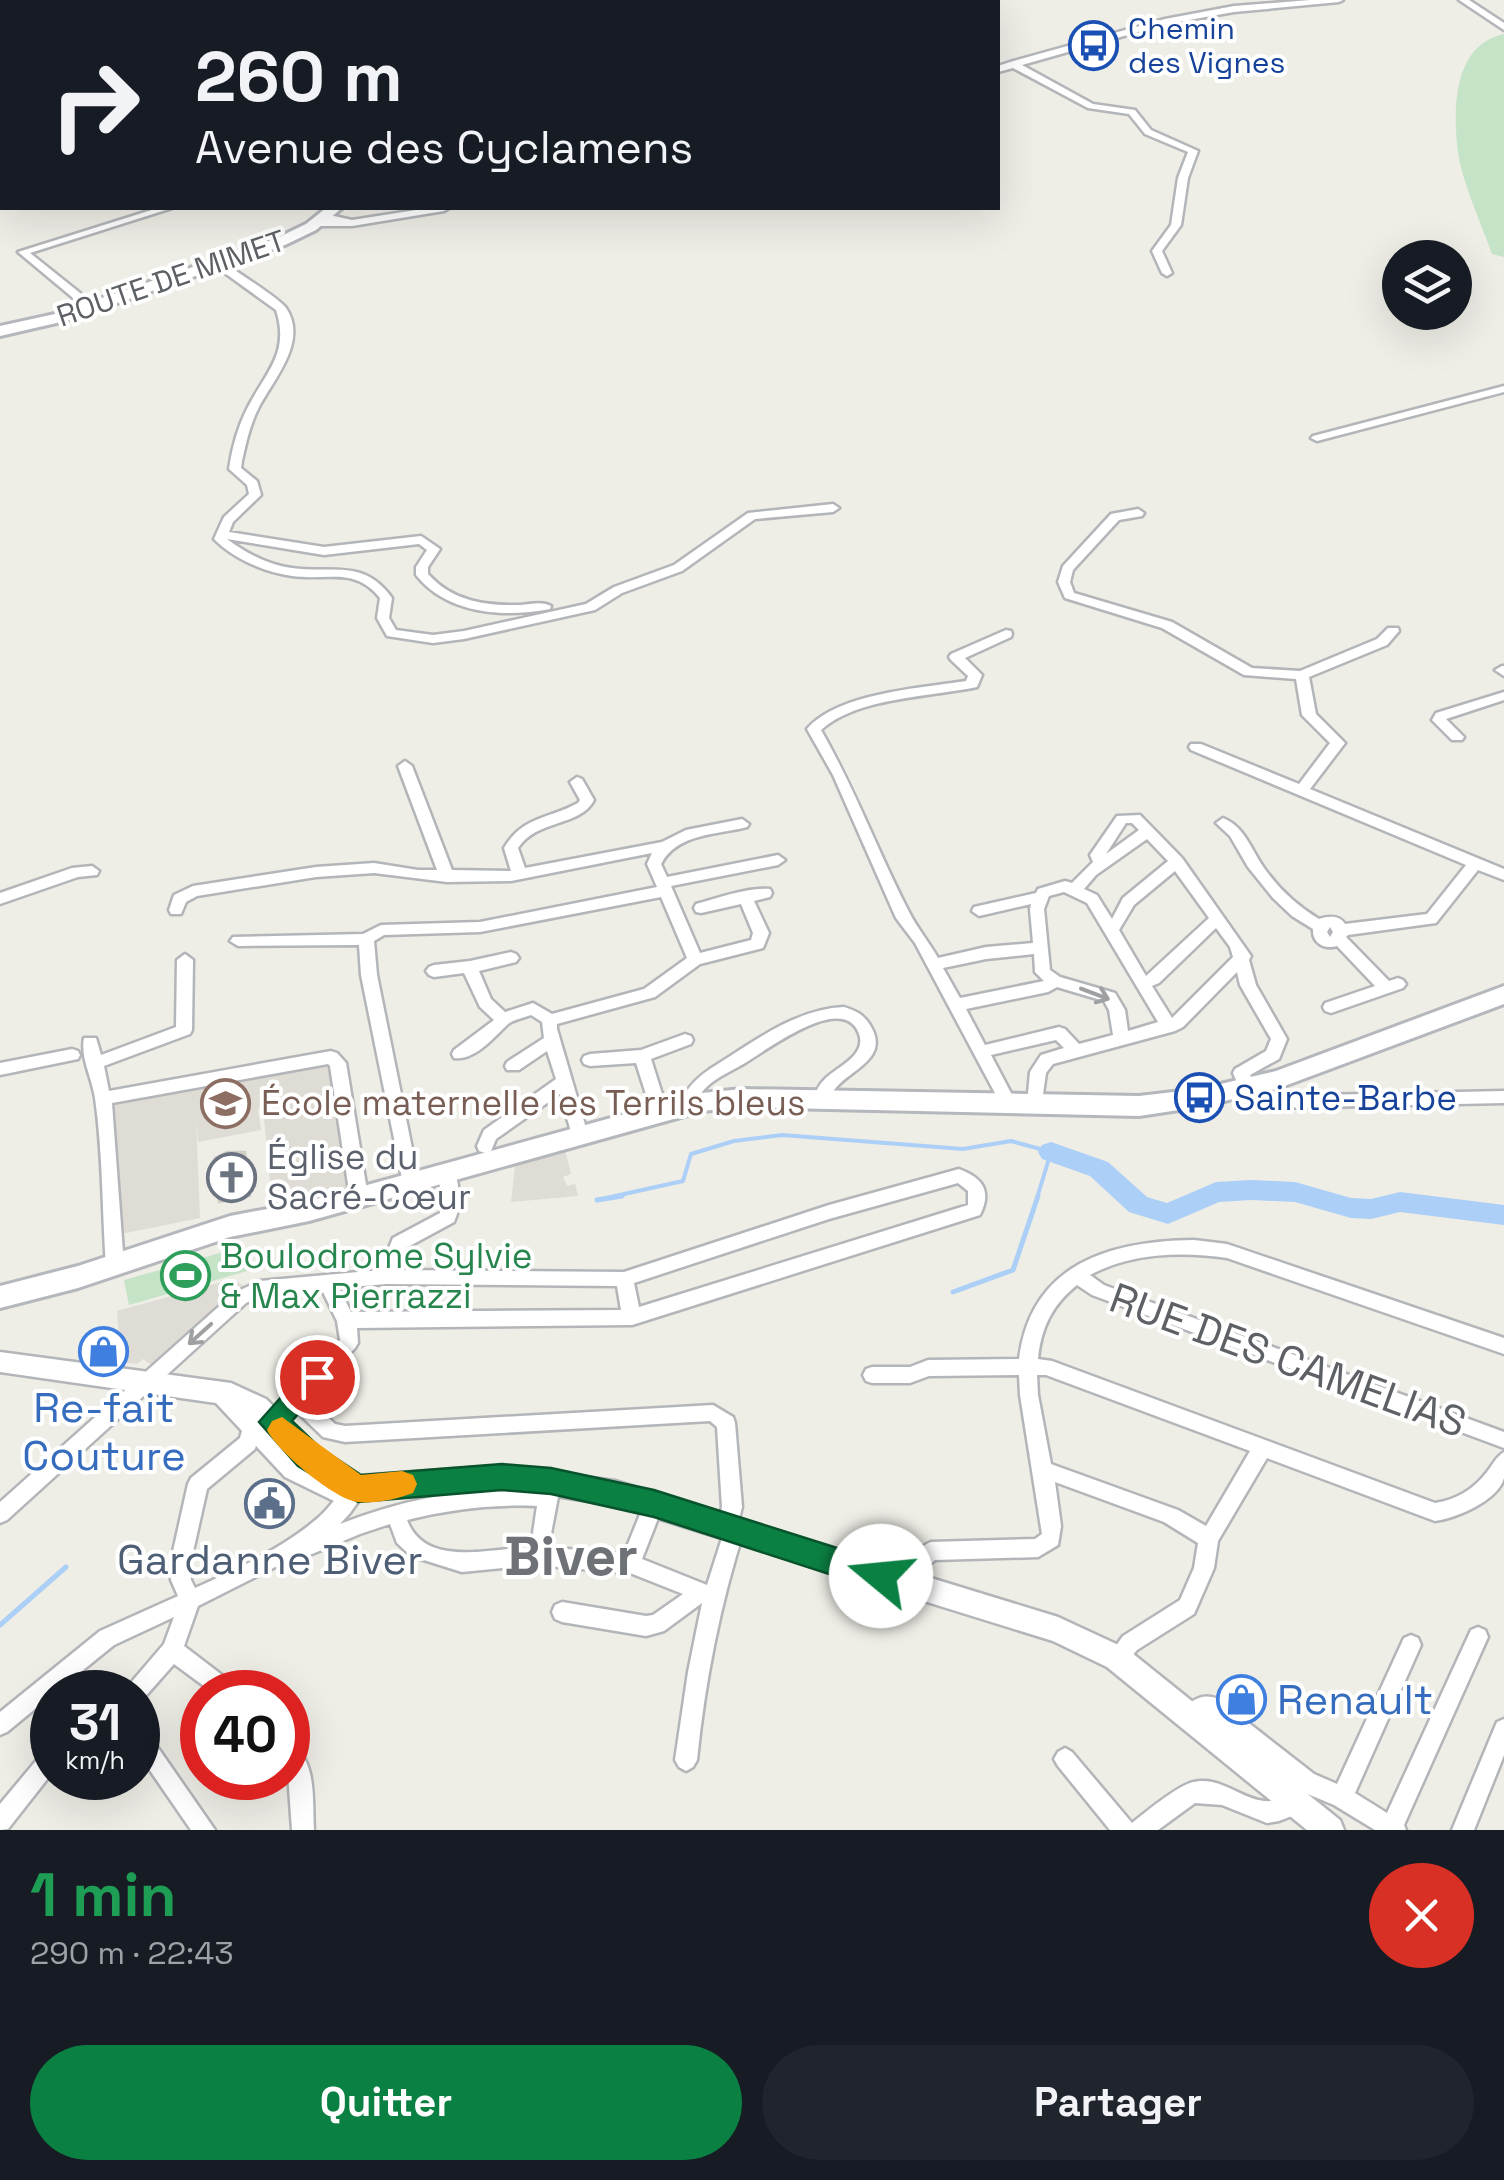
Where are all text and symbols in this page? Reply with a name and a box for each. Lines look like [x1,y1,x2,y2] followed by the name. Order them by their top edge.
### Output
[1128,9,1285,82] place label: Chemin des Vignes
[1067,19,1119,71] bus stop icon: Chemin des Vignes
[195,32,403,121] text: 260 m
[30,40,160,170] icon: right
[195,119,693,176] text: Avenue des Cyclamens
[51,221,291,335] street label: ROUTE DE MIMET
[1382,240,1472,330] map controls
[1382,240,1472,330] button: layers
[1079,986,1110,1004] one-way arrow
[1173,1072,1225,1124] bus stop icon: Sainte-Barbe
[1234,1076,1457,1120] place label: Sainte-Barbe
[200,1077,252,1129] school or university icon: École maternelle les Terrils bleus
[261,1081,805,1125] place label: École maternelle les Terrils bleus
[267,1135,471,1219] place label: Église du Sacré-Cœur
[206,1151,258,1203] church icon: Église du Sacré-Cœur
[220,1234,533,1318] place label: Boulodrome Sylvie & Max Pierrazzi
[159,1250,211,1302] sports icon: Boulodrome Sylvie & Max Pierrazzi
[1103,1271,1473,1449] street label: RUE DES CAMELIAS
[188,1322,213,1345] one-way arrow
[78,1325,130,1377] shop icon: Re-fait Couture
[275,1335,360,1420] pin
[290,1350,345,1405] icon: arrive
[22,1381,186,1482] place label: Re-fait Couture
[244,1477,296,1529] public building icon: Gardanne Biver
[504,1521,638,1591] district label: Biver
[829,1524,933,1628] position arrow
[117,1533,423,1586] place label: Gardanne Biver
[180,1670,310,1800] speed limit sign: 40
[1216,1673,1268,1725] shop icon: Renault
[1277,1673,1433,1726] place label: Renault
[69,1691,121,1755] text: 31
[65,1744,125,1776] text: km/h
[30,1857,177,1934] text: 1 min
[1369,1863,1474,1968] button: close
[30,1933,234,1973] text: 290 m · 22:43
[30,2045,742,2160] button: Quitter
[762,2045,1474,2160] button: Partager

